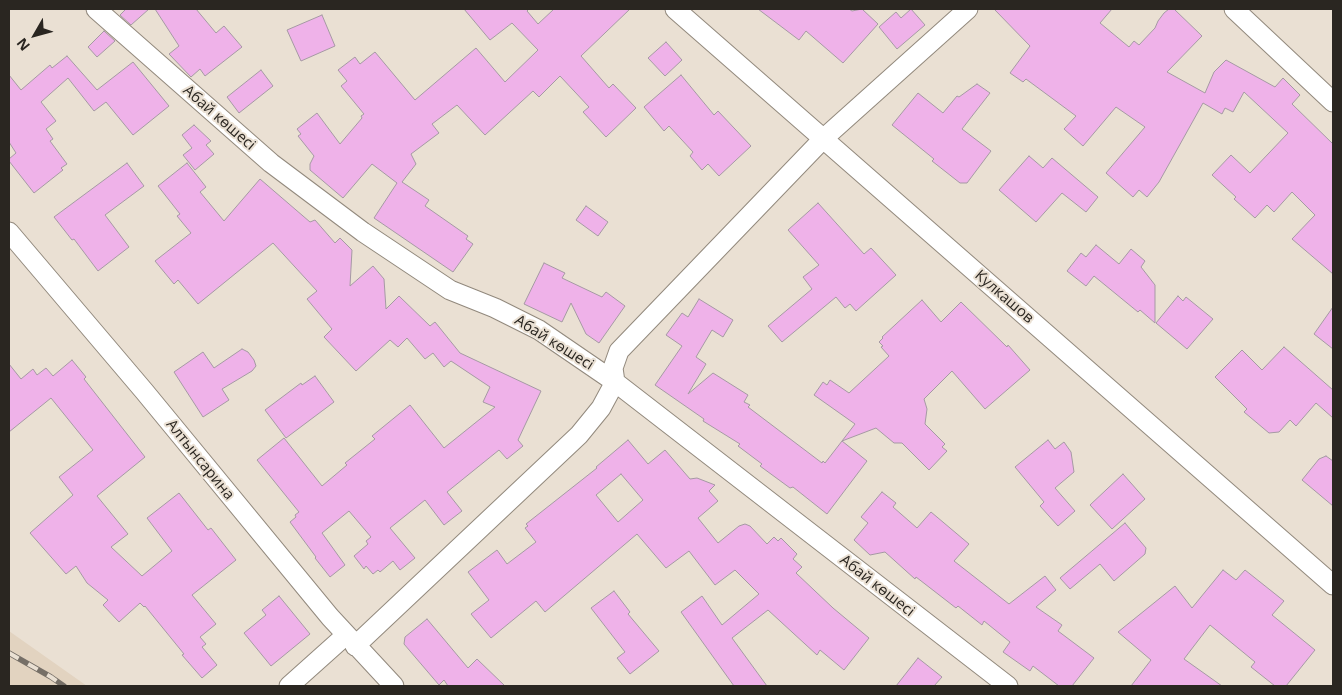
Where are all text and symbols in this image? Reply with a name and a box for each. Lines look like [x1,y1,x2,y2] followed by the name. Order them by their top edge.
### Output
[10,10,60,60] north arrow
[12,34,34,55] text: N
[179,82,259,154] street label: Абай көшесі
[971,266,1037,328] street label: Кулкашов
[511,312,597,374] street label: Абай көшесі
[162,416,238,504] street label: Алтынсарина
[836,551,918,621] street label: Абай көшесі

